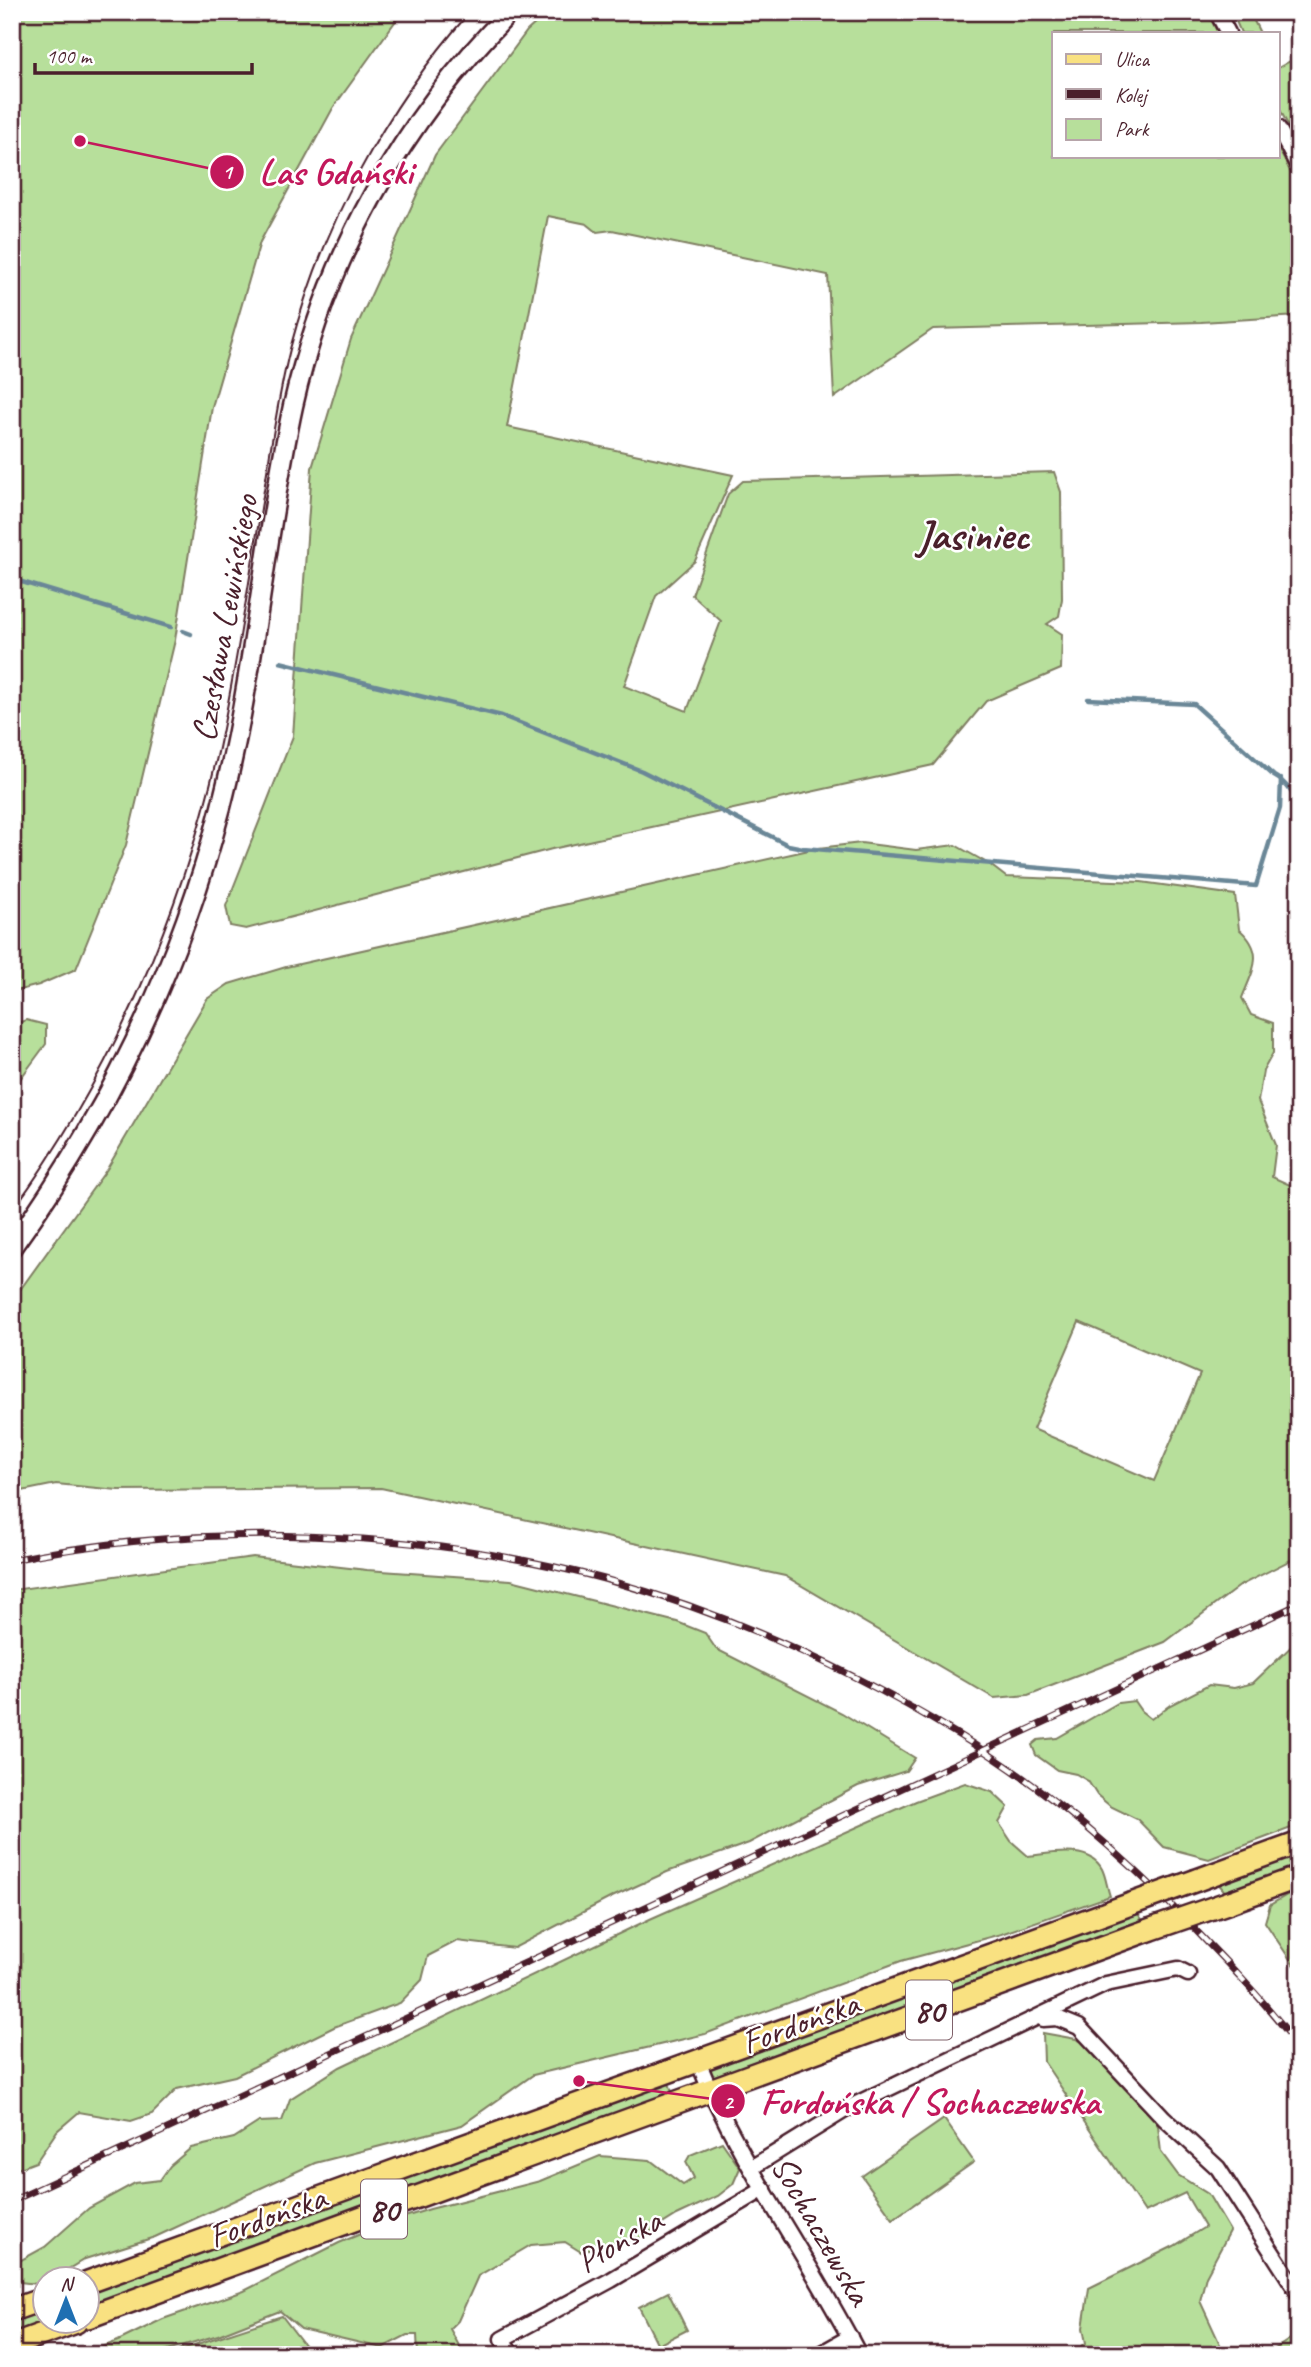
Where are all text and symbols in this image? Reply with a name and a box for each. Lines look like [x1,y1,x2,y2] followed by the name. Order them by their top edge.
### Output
[35,32,252,76] scale bar
[1052,32,1280,158] legend
[46,43,93,69] text: 100 m
[1115,46,1151,72] text: Ulica
[1115,82,1149,108] text: Kolej
[1115,116,1150,142] text: Park
[209,143,427,201] callout: Las Gdański
[259,148,418,195] text: Las Gdański
[222,159,234,185] text: 1
[181,490,269,745] street label: Czesława Lewińskiego
[914,509,1030,562] district label: Jasiniec
[735,1980,868,2064] street label: Fordońska
[906,1980,952,2040] road number: 80
[711,2072,1113,2130] callout: Fordońska / Sochaczewska
[760,2078,1103,2125] text: Fordońska / Sochaczewska
[723,2089,735,2115] text: 2
[761,2148,884,2315] street label: Sochaczewska
[202,2174,335,2258] street label: Fordońska
[361,2180,407,2238] road number: 80
[568,2197,673,2283] street label: Płońska
[32,2266,102,2336] north arrow
[60,2272,75,2296] text: N

